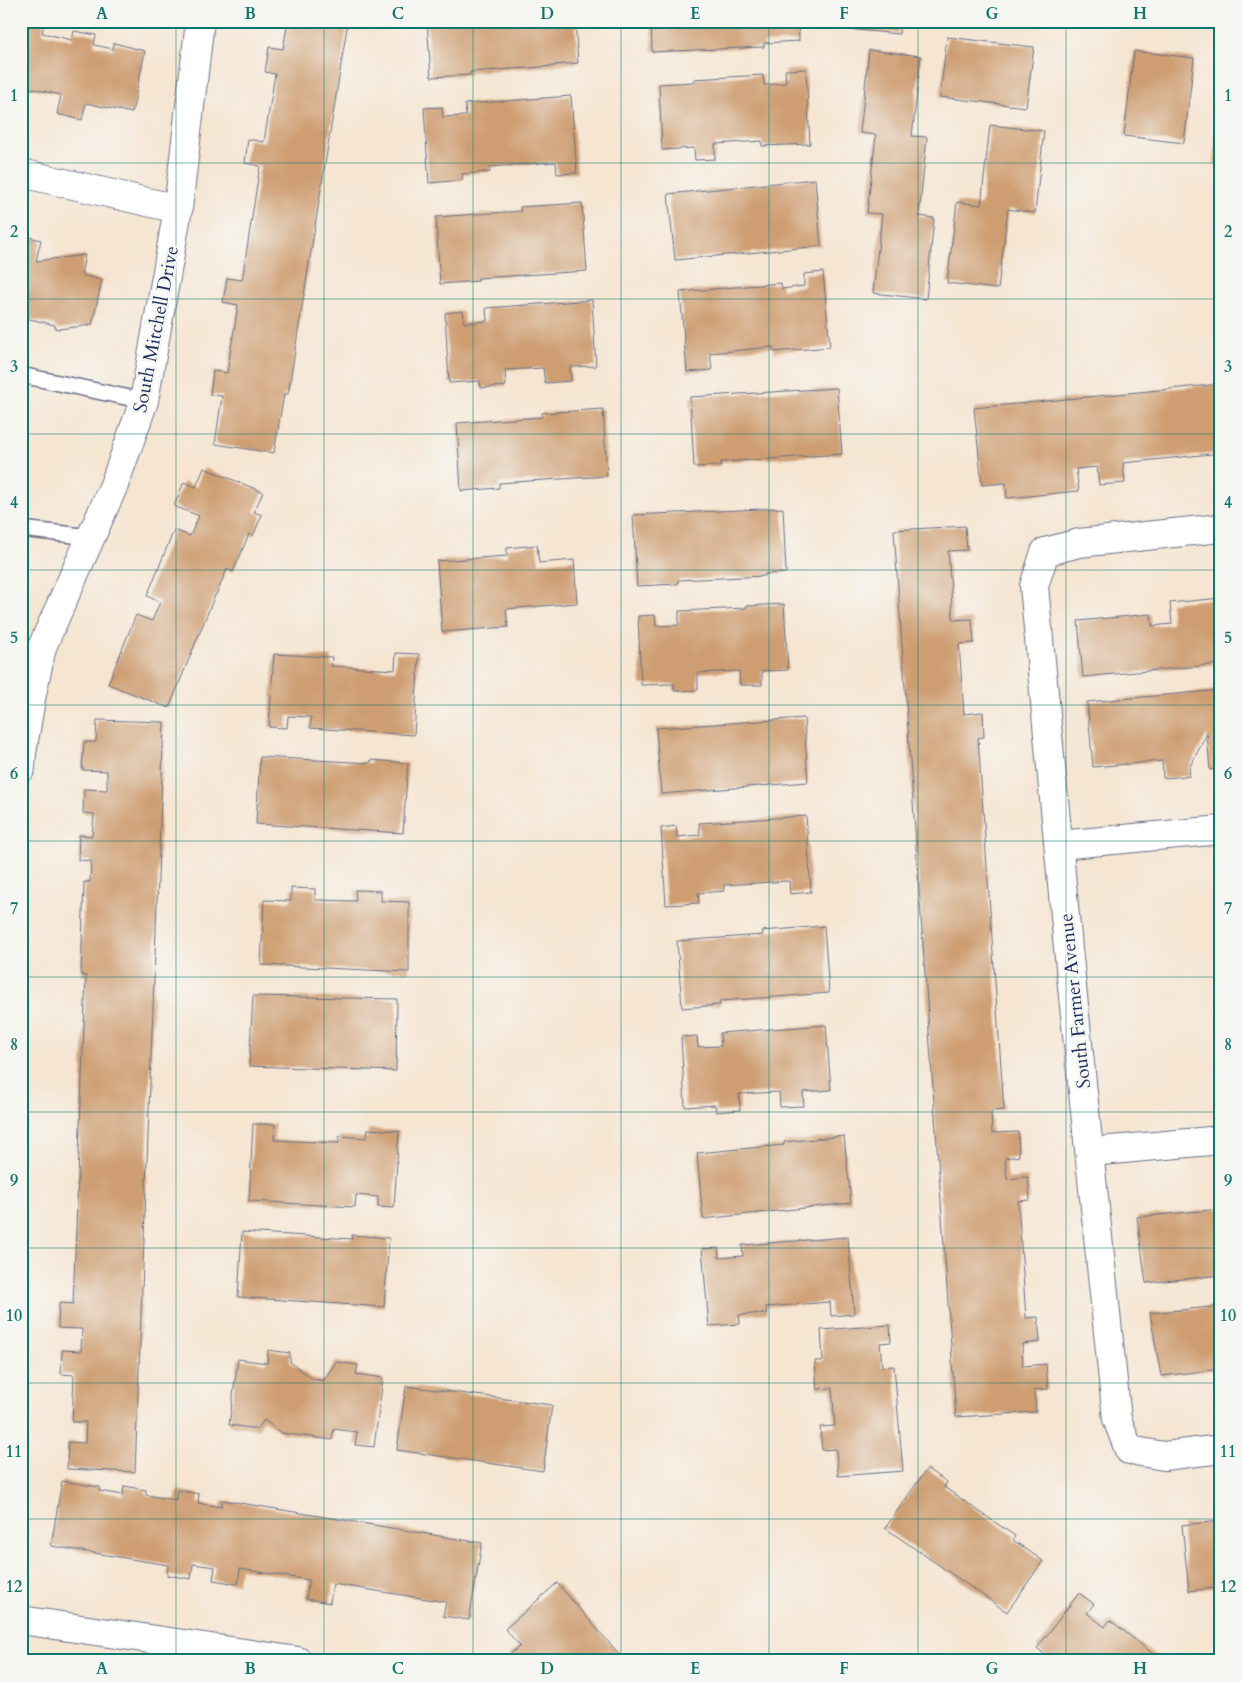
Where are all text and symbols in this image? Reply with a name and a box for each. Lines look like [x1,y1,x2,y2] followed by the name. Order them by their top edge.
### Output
[96,3,108,25] text: A
[244,3,256,25] text: B
[392,3,404,25] text: C
[540,3,554,25] text: D
[690,3,700,25] text: E
[839,3,849,25] text: F
[985,3,999,25] text: G
[1133,3,1147,25] text: H
[10,85,18,107] text: 1
[1224,85,1232,107] text: 1
[10,221,18,243] text: 2
[1224,221,1232,243] text: 2
[127,244,185,415] street label: South Mitchell Drive
[10,356,18,378] text: 3
[1224,356,1232,378] text: 3
[10,492,18,514] text: 4
[1224,492,1232,514] text: 4
[10,627,18,649] text: 5
[1224,627,1232,649] text: 5
[10,763,18,785] text: 6
[1224,763,1232,785] text: 6
[10,898,18,920] text: 7
[1224,898,1232,920] text: 7
[1053,912,1097,1090] street label: South Farmer Avenue
[10,1034,18,1056] text: 8
[1224,1034,1232,1056] text: 8
[10,1170,18,1192] text: 9
[1224,1170,1232,1192] text: 9
[6,1305,22,1327] text: 10
[1220,1305,1236,1327] text: 10
[6,1441,22,1463] text: 11
[1220,1441,1236,1463] text: 11
[6,1576,22,1598] text: 12
[1220,1576,1236,1598] text: 12
[96,1658,108,1680] text: A
[244,1658,256,1680] text: B
[392,1658,404,1680] text: C
[540,1658,554,1680] text: D
[690,1658,700,1680] text: E
[839,1658,849,1680] text: F
[985,1658,999,1680] text: G
[1133,1658,1147,1680] text: H

